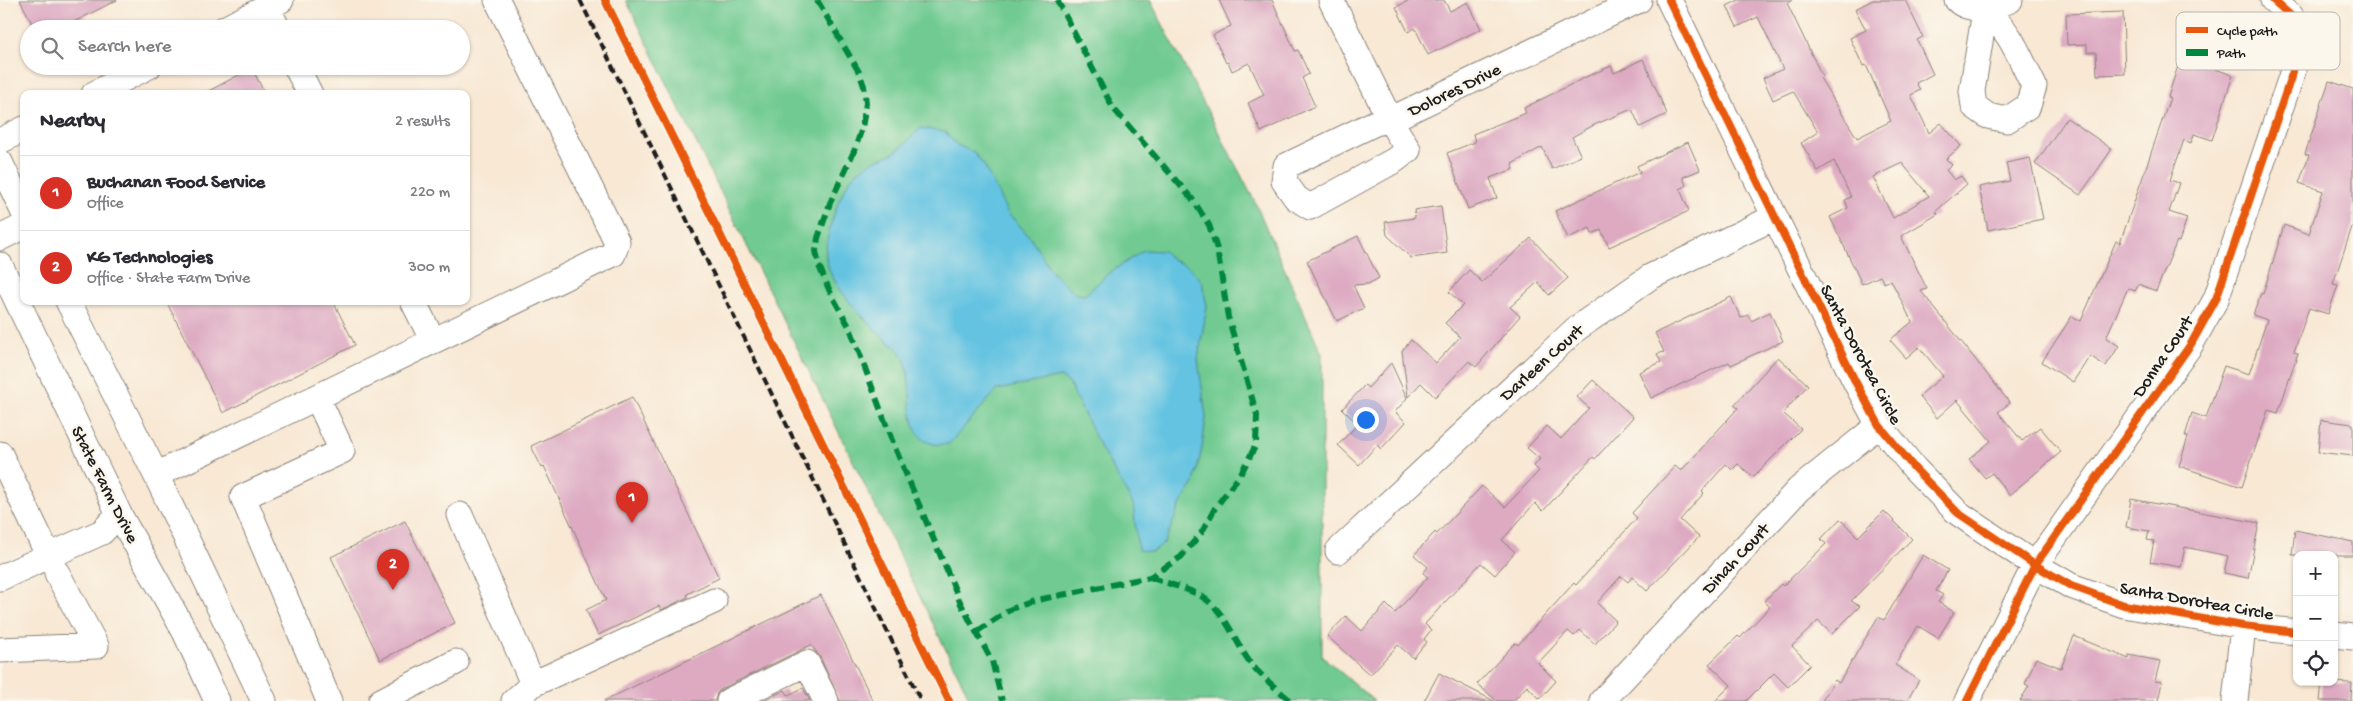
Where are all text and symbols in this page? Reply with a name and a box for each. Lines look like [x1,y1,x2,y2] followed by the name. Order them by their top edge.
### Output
[2176,12,2340,70] legend
[20,20,470,75] search box
[2217,24,2278,41] text: Cycle path
[38,34,66,62] icon: search
[78,36,172,59] text: Search here
[2216,46,2246,63] text: Path
[1405,60,1505,123] street label: Dolores Drive
[40,110,105,135] text: Nearby
[395,113,450,132] text: 2 results
[87,172,265,195] text: Buchanan Food Service
[53,184,59,203] text: 1
[410,184,450,203] text: 220 m
[87,195,124,214] text: Office
[87,247,212,270] text: KG Technologies
[52,259,60,278] text: 2
[408,259,450,278] text: 300 m
[87,270,250,289] text: Office · State Farm Drive
[1814,282,1906,429] street label: Santa Dorotea Circle
[2129,311,2200,403] street label: Donna Court
[1496,320,1590,407] street label: Darleen Court
[1353,407,1379,433] your location
[65,423,143,548] street label: State Farm Drive
[616,482,648,523] pin: 1
[1698,519,1776,600] street label: Dinah Court
[377,549,409,590] pin: 2
[2293,551,2338,686] map controls
[2293,551,2338,596] button: +
[2118,579,2276,626] street label: Santa Dorotea Circle
[2293,596,2338,641] button: −
[2293,641,2338,686] button: locate

